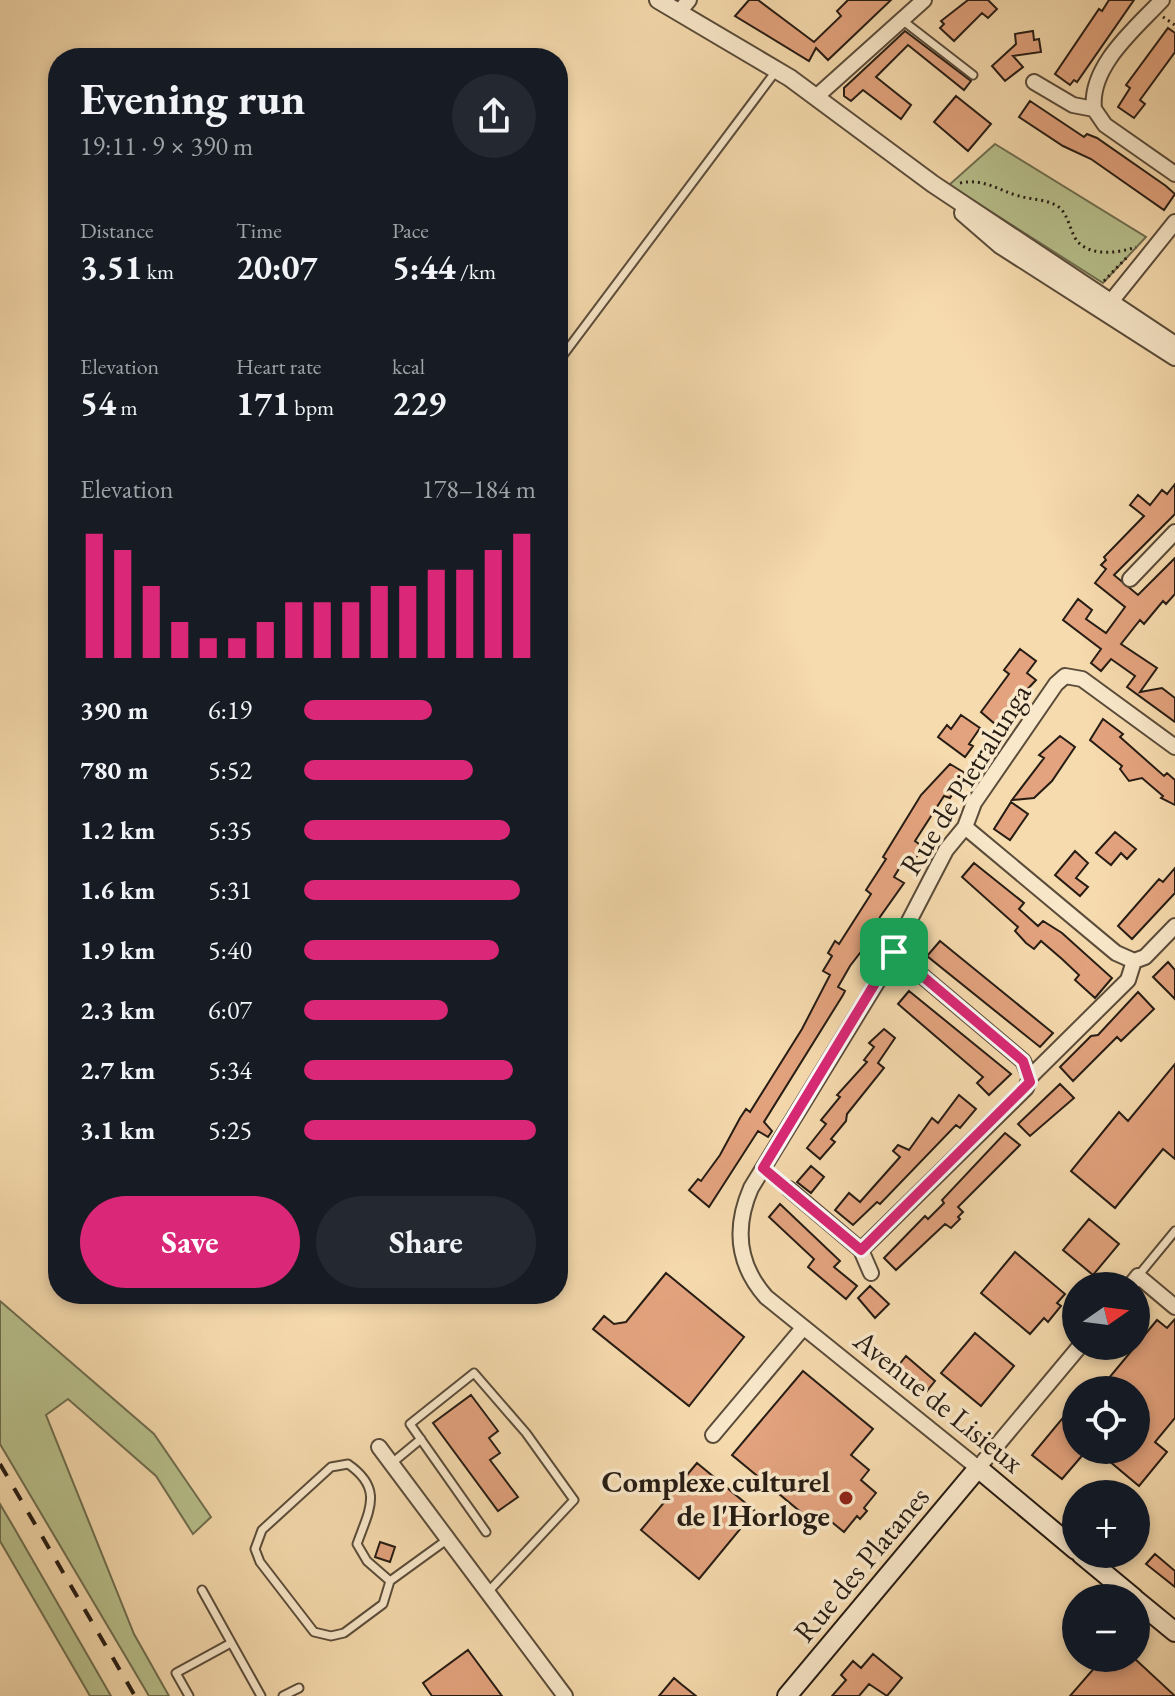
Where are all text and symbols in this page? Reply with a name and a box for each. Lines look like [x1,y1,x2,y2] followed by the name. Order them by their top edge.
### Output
[80,70,305,127] text: Evening run
[452,74,536,158] button: share
[80,129,253,163] text: 19:11 · 9 × 390 m
[80,216,153,245] text: Distance
[236,216,282,245] text: Time
[392,216,429,245] text: Pace
[80,245,142,289] text: 3.51
[236,245,318,289] text: 20:07
[392,245,456,289] text: 5:44
[142,257,174,286] text: km
[456,257,496,286] text: /km
[80,352,159,381] text: Elevation
[236,352,321,381] text: Heart rate
[392,352,425,381] text: kcal
[80,381,116,425] text: 54
[236,381,290,425] text: 171
[392,381,446,425] text: 229
[116,393,138,422] text: m
[290,393,334,422] text: bpm
[80,472,174,506] text: Elevation
[421,472,536,506] text: 178–184 m
[891,676,1039,882] street label: Rue de Pietralunga
[80,693,148,727] text: 390 m
[208,693,252,727] text: 6:19
[80,753,148,787] text: 780 m
[208,753,252,787] text: 5:52
[80,813,155,847] text: 1.2 km
[208,813,252,847] text: 5:35
[80,873,155,907] text: 1.6 km
[208,873,252,907] text: 5:31
[860,918,928,986] pin
[872,930,916,974] icon: arrive
[80,933,155,967] text: 1.9 km
[208,933,252,967] text: 5:40
[80,993,155,1027] text: 2.3 km
[208,993,252,1027] text: 6:07
[80,1053,155,1087] text: 2.7 km
[208,1053,252,1087] text: 5:34
[80,1113,155,1147] text: 3.1 km
[208,1113,252,1147] text: 5:25
[80,1196,300,1288] button: Save
[316,1196,536,1288] button: Share
[1062,1272,1150,1360] north arrow
[1062,1272,1150,1672] map controls
[845,1320,1032,1481] street label: Avenue de Lisieux
[1062,1376,1150,1464] button: locate
[601,1462,830,1535] place label: Complexe culturel de l'Horloge
[784,1478,938,1650] street label: Rue des Platanes
[1062,1480,1150,1568] button: +
[837,1489,855,1507] marker: Complexe culturel de l'Horloge
[1062,1584,1150,1672] button: −

